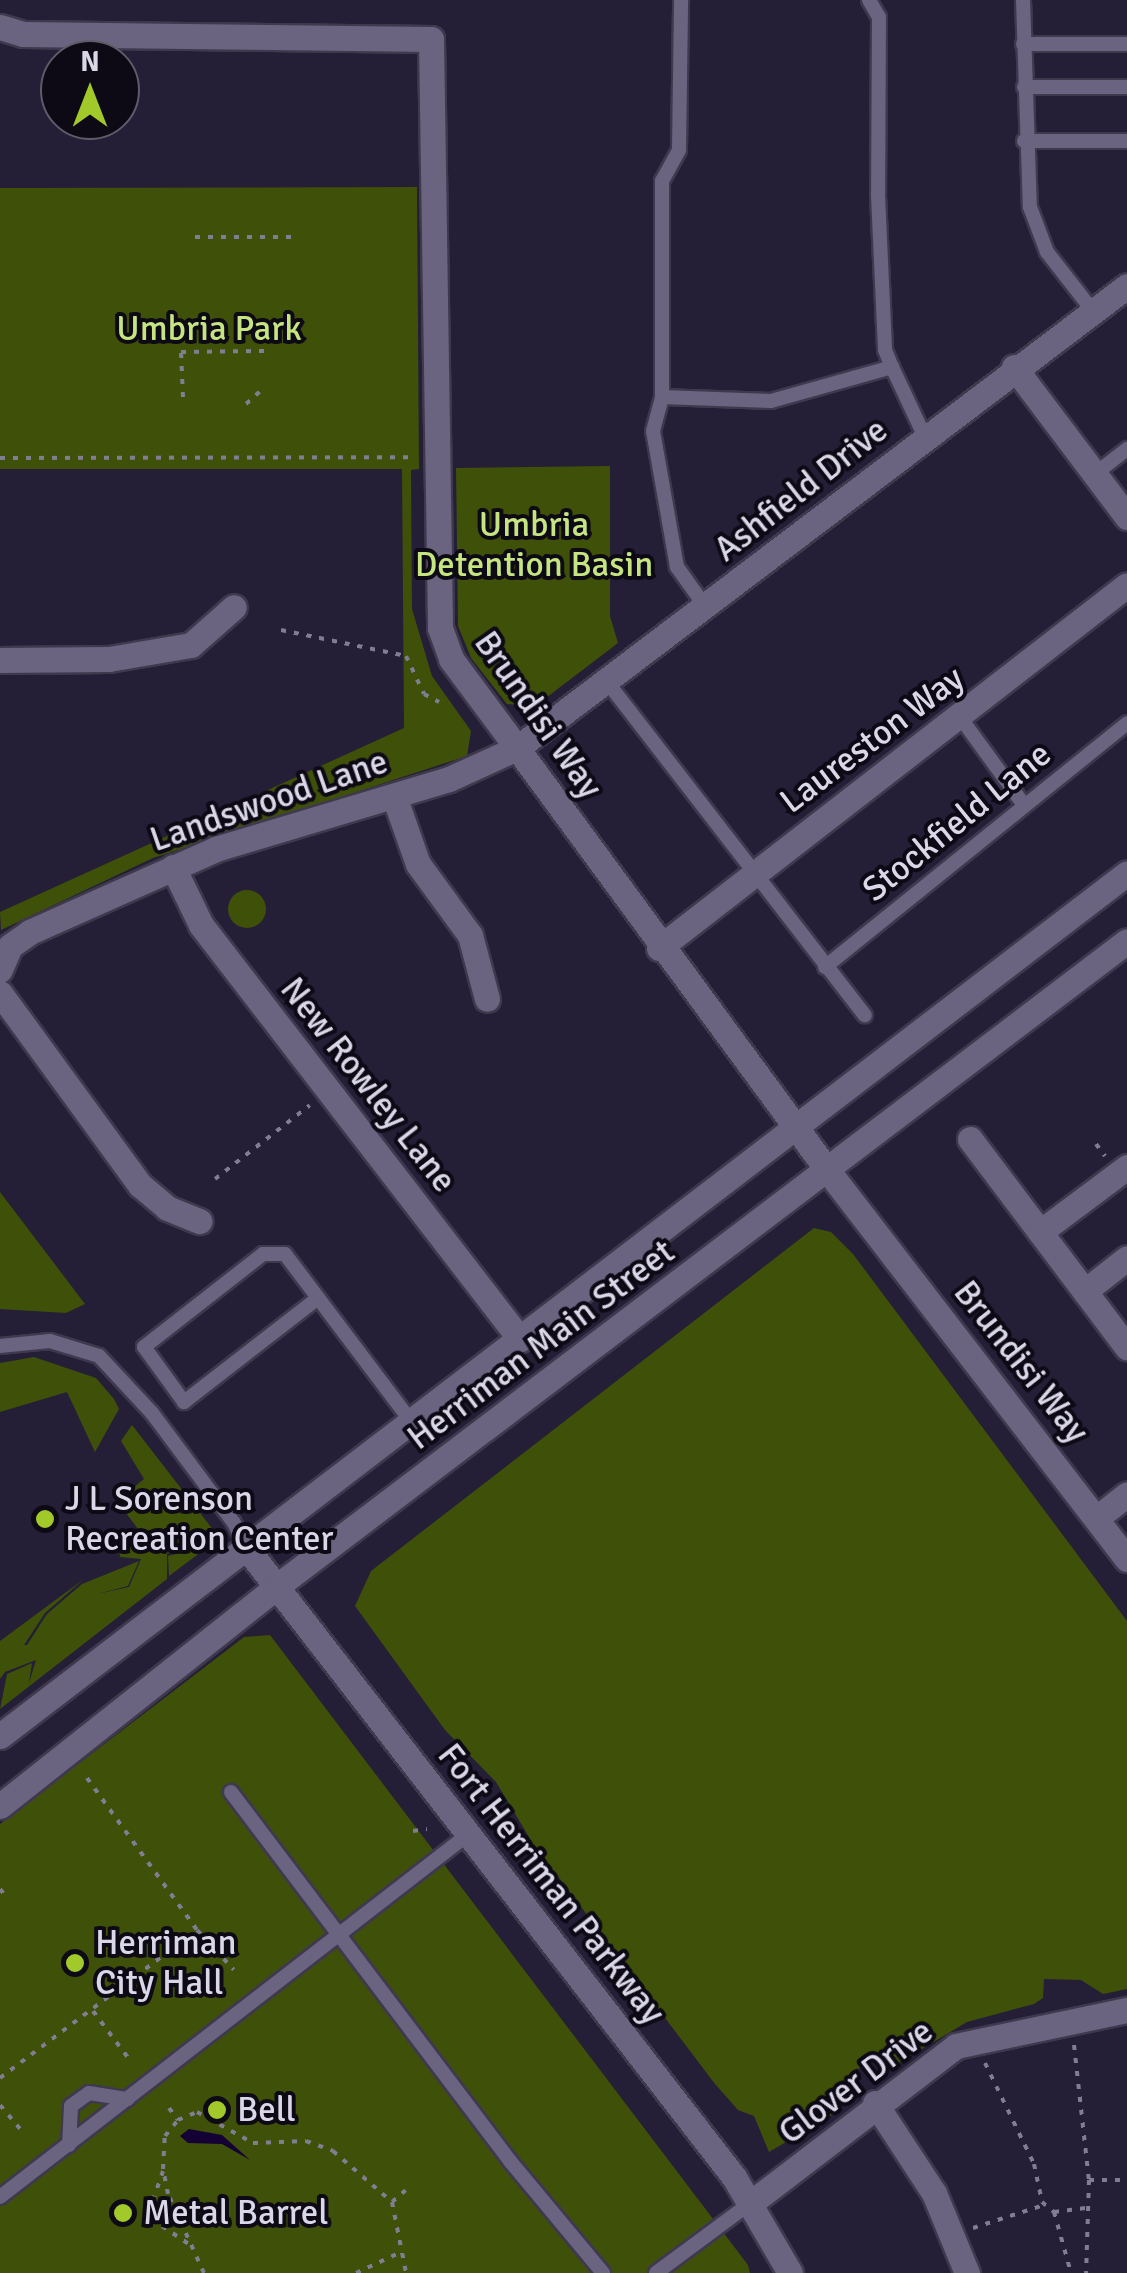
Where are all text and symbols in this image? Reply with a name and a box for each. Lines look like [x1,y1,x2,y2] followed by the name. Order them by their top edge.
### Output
[40,40,140,140] north arrow
[80,45,100,79] text: N
[116,308,302,350] park label: Umbria Park
[706,409,896,571] street label: Ashfield Drive
[415,504,653,586] park label: Umbria Detention Basin
[465,623,611,807] street label: Brundisi Way
[772,657,972,823] street label: Laureston Way
[854,733,1060,911] street label: Stockfield Lane
[145,741,393,861] street label: Landswood Lane
[271,969,465,1201] street label: New Rowley Lane
[399,1231,683,1459] street label: Herriman Main Street
[945,1272,1097,1452] street label: Brundisi Way
[65,1478,333,1560] place label: J L Sorenson Recreation Center
[34,1508,56,1530] marker: J L Sorenson Recreation Center
[428,1735,674,2033] street label: Fort Herriman Parkway
[95,1922,237,2004] place label: Herriman City Hall
[64,1952,86,1974] marker: Herriman City Hall
[771,2010,941,2154] street label: Glover Drive
[237,2089,296,2131] place label: Bell
[206,2099,228,2121] marker: Bell
[143,2192,329,2234] place label: Metal Barrel
[112,2202,134,2224] marker: Metal Barrel

